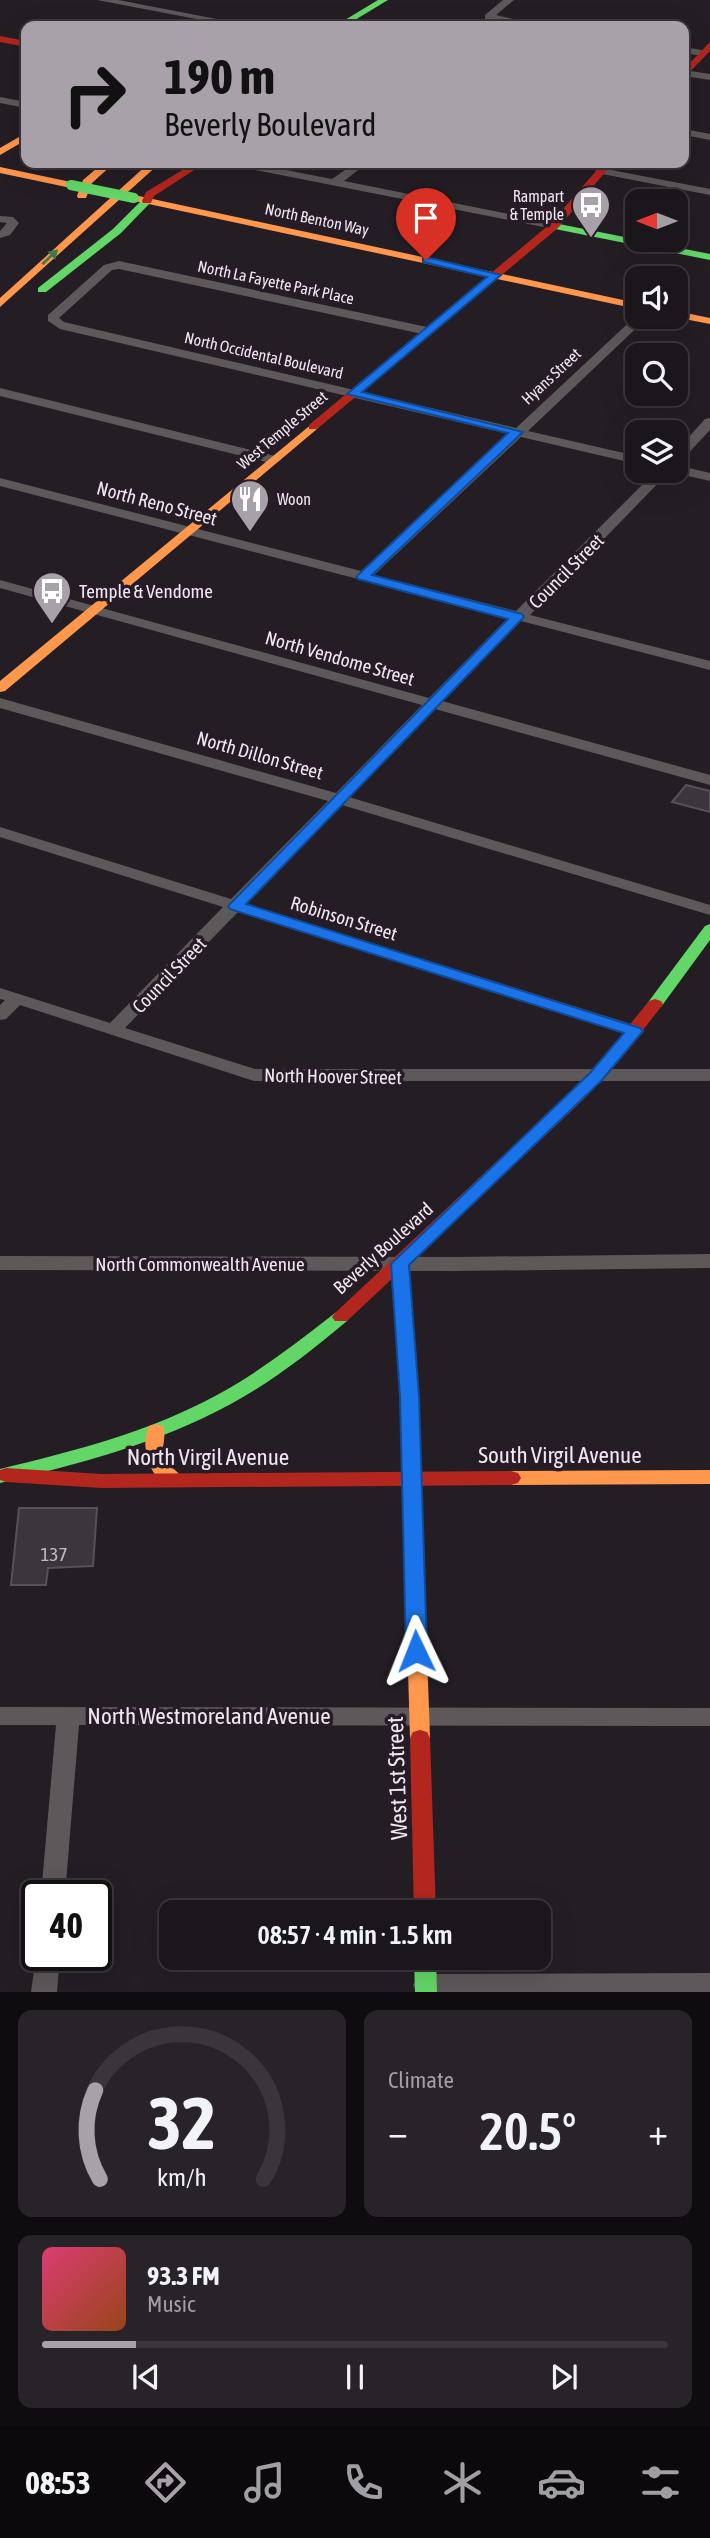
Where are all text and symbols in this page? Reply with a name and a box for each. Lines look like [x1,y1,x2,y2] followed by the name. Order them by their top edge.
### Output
[164,48,275,104] text: 190 m
[49,49,140,140] icon: right
[164,106,376,143] text: Beverly Boulevard
[570,184,612,239] bus stop icon: Rampart & Temple
[510,187,564,224] place label: Rampart & Temple
[396,188,456,260] pin
[625,189,688,252] north arrow
[625,189,688,483] map controls
[263,199,371,240] street label: North Benton Way
[407,199,445,237] icon: arrive
[41,249,59,265] one-way arrow
[196,257,356,308] street label: North La Fayette Park Place
[625,266,688,329] button: sound
[183,328,345,382] street label: North Occidental Boulevard
[625,343,688,406] button: search
[518,344,585,409] street label: Hyans Street
[233,387,332,474] street label: West Temple Street
[625,420,688,483] button: layers
[95,476,219,530] street label: North Reno Street
[229,478,271,533] restaurant icon: Woon
[277,490,311,508] place label: Woon
[524,529,608,613] street label: Council Street
[31,570,73,625] bus stop icon: Temple & Vendome
[79,580,213,602] place label: Temple & Vendome
[263,626,417,690] street label: North Vendome Street
[194,726,326,784] street label: North Dillon Street
[288,891,400,945] street label: Robinson Street
[128,933,210,1017] street label: Council Street
[264,1064,402,1088] street label: North Hoover Street
[329,1198,437,1298] street label: Beverly Boulevard
[95,1253,305,1275] street label: North Commonwealth Avenue
[478,1442,642,1468] street label: South Virgil Avenue
[127,1444,289,1470] street label: North Virgil Avenue
[41,1543,67,1565] house number: 137
[379,1614,453,1688] position arrow
[87,1703,331,1729] street label: North Westmoreland Avenue
[382,1716,412,1840] street label: West 1st Street
[21,1880,112,1971] speed limit sign: 40
[258,1920,452,1950] text: 08:57 · 4 min · 1.5 km
[388,2067,454,2093] text: Climate
[148,2082,216,2165] text: 32
[480,2101,576,2161] text: 20.5°
[388,2110,408,2153] text: −
[648,2110,668,2153] text: +
[157,2163,207,2191] text: km/h
[147,2261,220,2291] text: 93.3 FM
[147,2291,195,2317] text: Music
[127,2358,165,2396] icon: previous
[336,2358,374,2396] icon: pause
[545,2358,583,2396] icon: next
[141,2458,190,2507] icon: directions
[240,2458,289,2507] icon: music
[339,2458,388,2507] icon: phone
[438,2458,487,2507] icon: climate
[537,2458,586,2507] icon: car
[636,2458,685,2507] icon: filters
[25,2464,91,2501] text: 08:53

